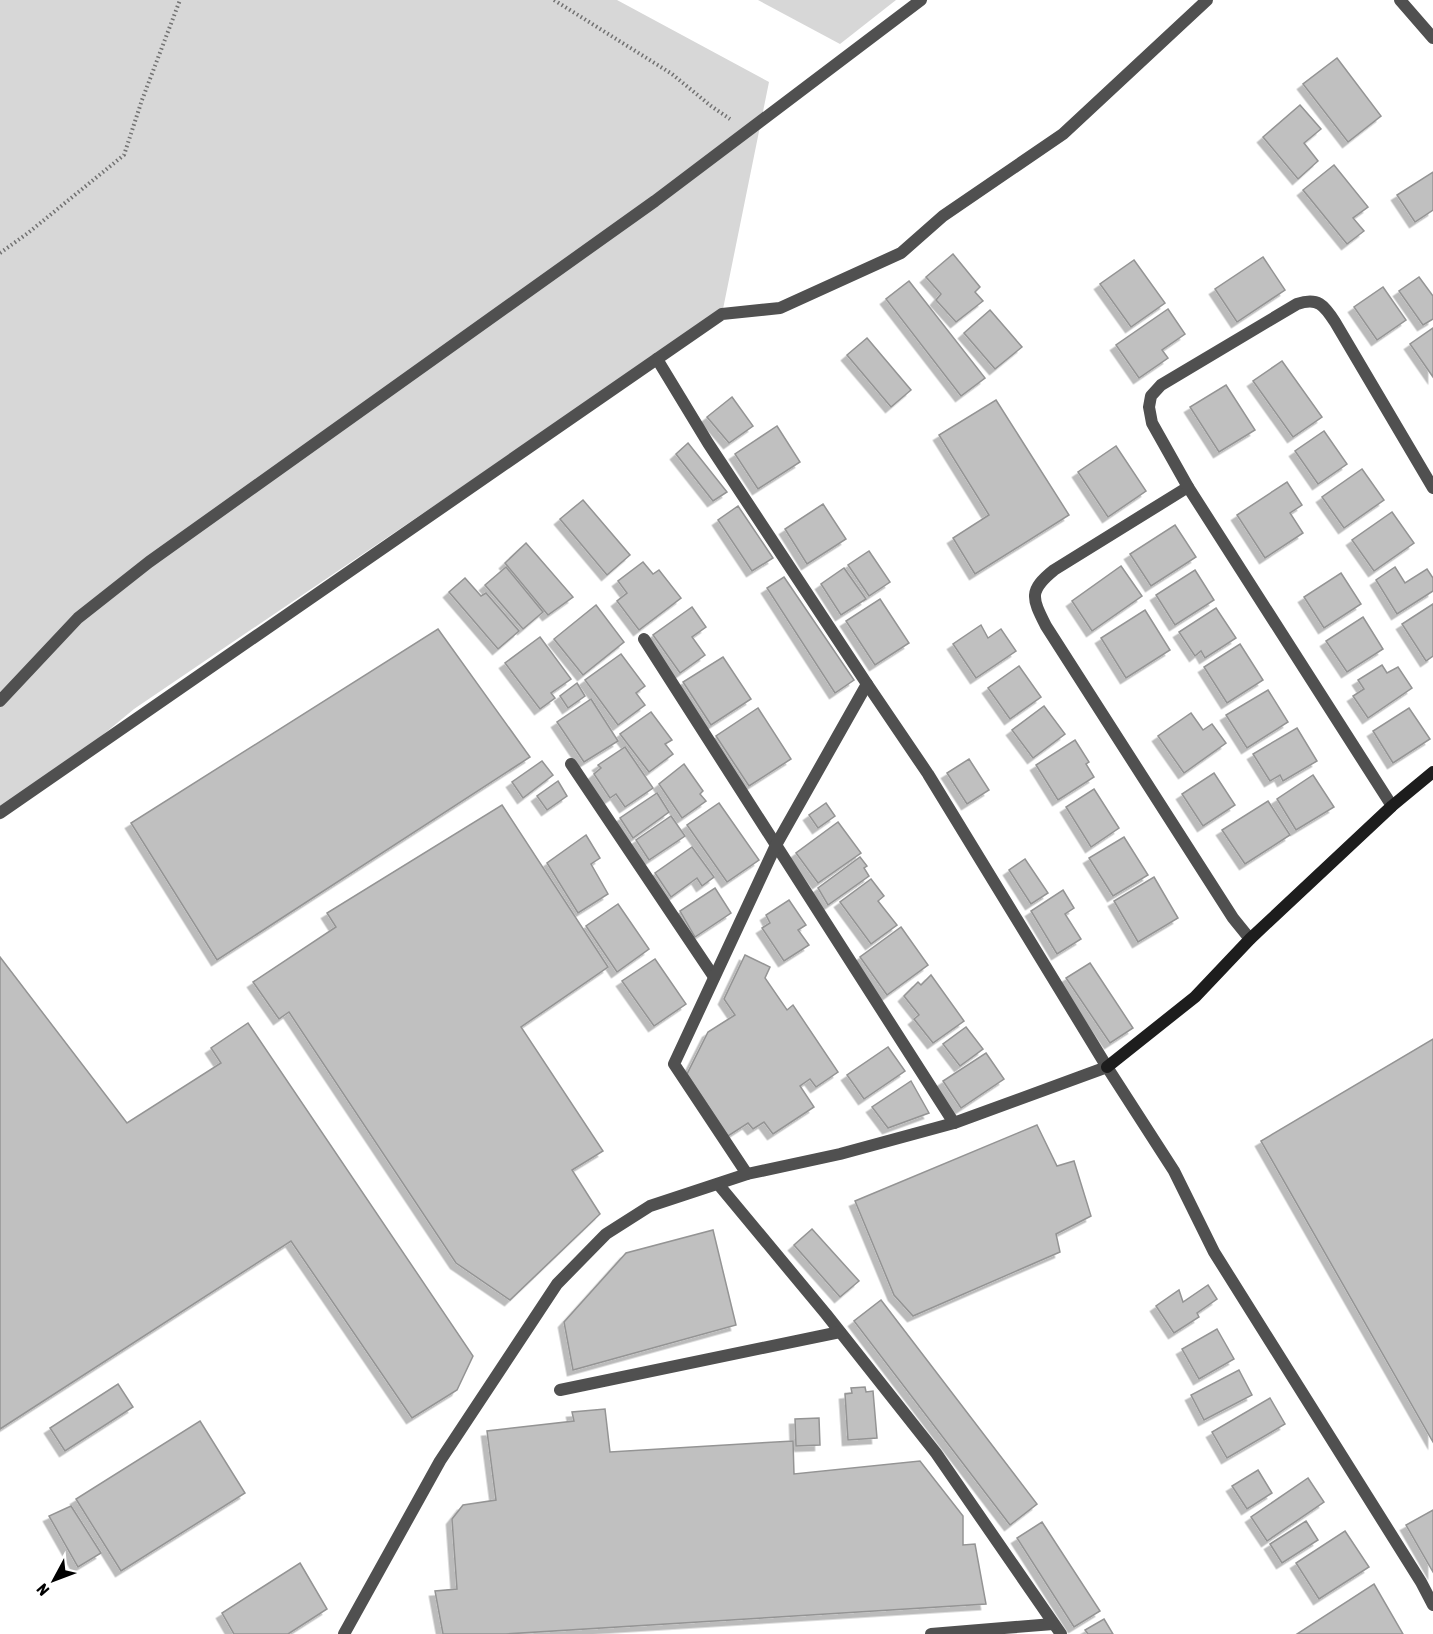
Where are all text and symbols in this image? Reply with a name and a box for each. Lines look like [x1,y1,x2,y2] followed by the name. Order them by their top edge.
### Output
[24,1550,84,1610] north arrow
[33,1580,53,1599] text: N

